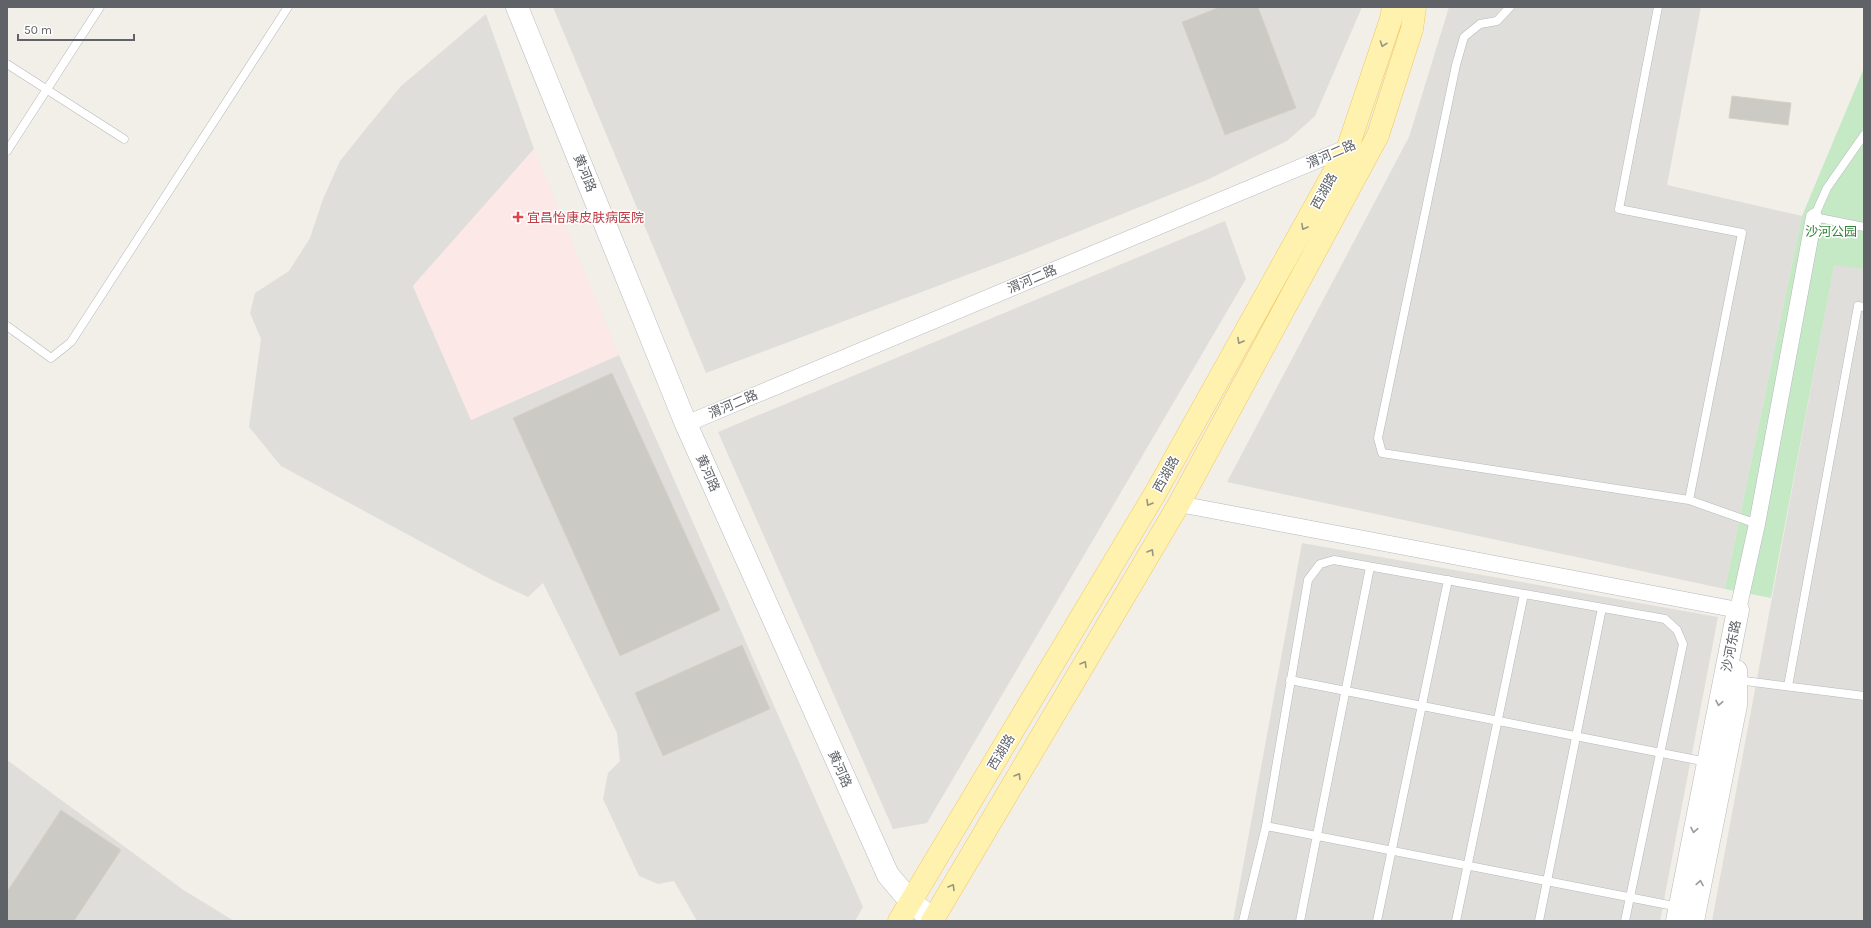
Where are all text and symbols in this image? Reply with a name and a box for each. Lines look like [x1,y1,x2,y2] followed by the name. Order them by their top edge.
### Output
[18,16,134,42] scale bar
[24,23,52,37] text: 50 m
[1379,41,1387,48] one-way arrow
[1304,137,1358,171] street label: 渭河二路
[571,152,599,194] street label: 黄河路
[1308,170,1340,212] street label: 西湖路
[527,210,644,225] place label: 宜昌怡康皮肤病医院
[512,211,524,223] marker: 宜昌怡康皮肤病医院
[1301,223,1308,230] one-way arrow
[1805,224,1857,239] park label: 沙河公园
[1005,262,1059,296] street label: 渭河二路
[1238,337,1245,344] one-way arrow
[706,387,760,421] street label: 渭河二路
[693,452,723,494] street label: 黄河路
[1150,453,1182,495] street label: 西湖路
[1147,499,1154,506] one-way arrow
[1146,549,1153,556] one-way arrow
[1719,619,1743,673] street label: 沙河东路
[1080,661,1087,668] one-way arrow
[1716,700,1724,706] one-way arrow
[985,731,1017,773] street label: 西湖路
[825,748,855,790] street label: 黄河路
[1013,773,1020,780] one-way arrow
[1690,827,1698,834] one-way arrow
[1696,880,1704,886] one-way arrow
[947,884,954,892] one-way arrow

